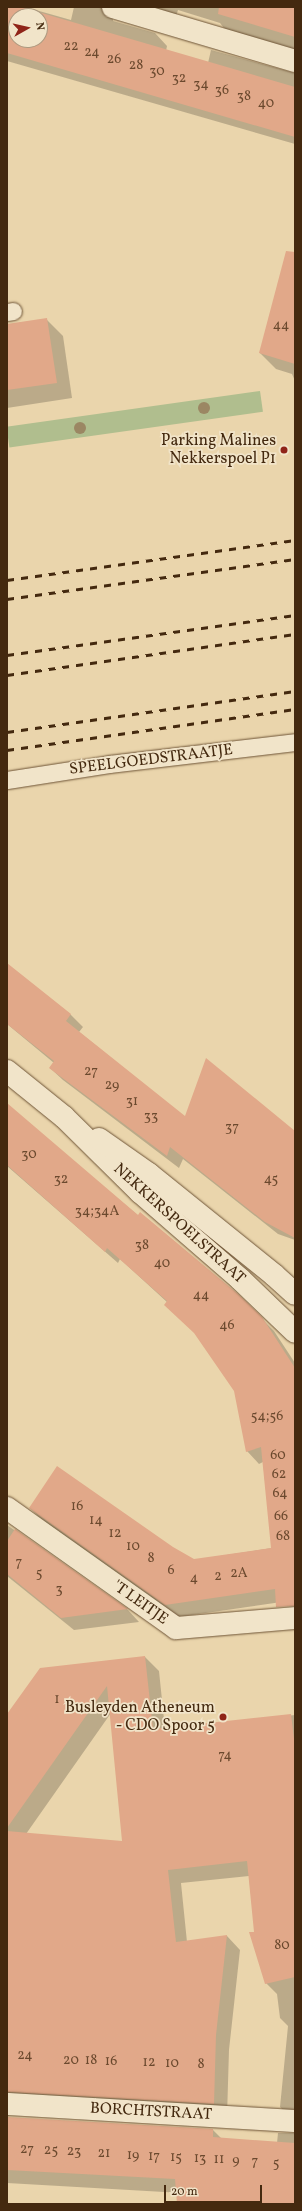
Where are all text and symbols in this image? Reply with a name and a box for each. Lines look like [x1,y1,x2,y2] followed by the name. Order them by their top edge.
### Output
[8,8,48,48] north arrow
[31,21,47,31] text: N
[63,39,79,55] house number: 22
[84,45,100,61] house number: 24
[107,52,121,68] house number: 26
[129,58,143,74] house number: 28
[149,64,165,80] house number: 30
[172,71,186,87] house number: 32
[193,77,209,93] house number: 34
[215,83,229,99] house number: 36
[237,89,251,105] house number: 38
[258,96,274,112] house number: 40
[273,318,289,334] house number: 44
[161,431,276,469] place label: Parking Malines Nekkerspoel P1
[279,445,289,455] marker: Parking Malines Nekkerspoel P1
[68,740,234,780] street label: SPEELGOEDSTRAATJE
[84,1064,98,1080] house number: 27
[105,1078,119,1094] house number: 29
[126,1094,138,1110] house number: 31
[144,1109,158,1125] house number: 33
[225,1120,239,1136] house number: 37
[21,1147,37,1163] house number: 30
[109,1160,249,1288] street label: NEKKERSPOELSTRAAT
[54,1172,68,1188] house number: 32
[264,1172,278,1188] house number: 45
[75,1204,119,1220] house number: 34;34A
[135,1238,149,1254] house number: 38
[154,1256,170,1272] house number: 40
[193,1288,209,1304] house number: 44
[219,1318,235,1334] house number: 46
[251,1409,283,1425] house number: 54;56
[270,1448,286,1464] house number: 60
[272,1467,286,1483] house number: 62
[272,1486,288,1502] house number: 64
[71,1499,83,1515] house number: 16
[274,1509,288,1525] house number: 66
[89,1513,103,1529] house number: 14
[109,1526,121,1542] house number: 12
[276,1529,290,1545] house number: 68
[126,1539,140,1555] house number: 10
[147,1551,155,1567] house number: 8
[16,1555,22,1571] house number: 7
[167,1563,175,1579] house number: 6
[36,1566,42,1582] house number: 5
[230,1566,248,1582] house number: 2A
[214,1569,222,1585] house number: 2
[190,1571,198,1587] house number: 4
[108,1577,172,1629] street label: 'T LEITJE
[55,1582,63,1598] house number: 3
[54,1692,60,1708] house number: 1
[65,1698,215,1736] place label: Busleyden Atheneum - CDO Spoor 5
[218,1712,228,1722] marker: Busleyden Atheneum - CDO Spoor 5
[218,1748,232,1764] house number: 74
[274,1938,290,1954] house number: 80
[17,2048,33,2064] house number: 24
[63,2053,79,2069] house number: 20
[85,2053,97,2069] house number: 18
[105,2054,117,2070] house number: 16
[143,2055,155,2071] house number: 12
[165,2056,179,2072] house number: 10
[197,2057,205,2073] house number: 8
[89,2099,213,2125] street label: BORCHTSTRAAT
[20,2142,34,2158] house number: 27
[44,2143,58,2159] house number: 25
[67,2144,81,2160] house number: 23
[98,2146,110,2162] house number: 21
[127,2148,139,2164] house number: 19
[148,2149,160,2165] house number: 17
[170,2150,182,2166] house number: 15
[194,2151,206,2167] house number: 13
[214,2152,224,2168] house number: 11
[232,2153,240,2169] house number: 9
[252,2154,258,2170] house number: 7
[273,2156,279,2172] house number: 5
[166,2177,264,2203] scale bar
[171,2184,198,2200] text: 20 m

